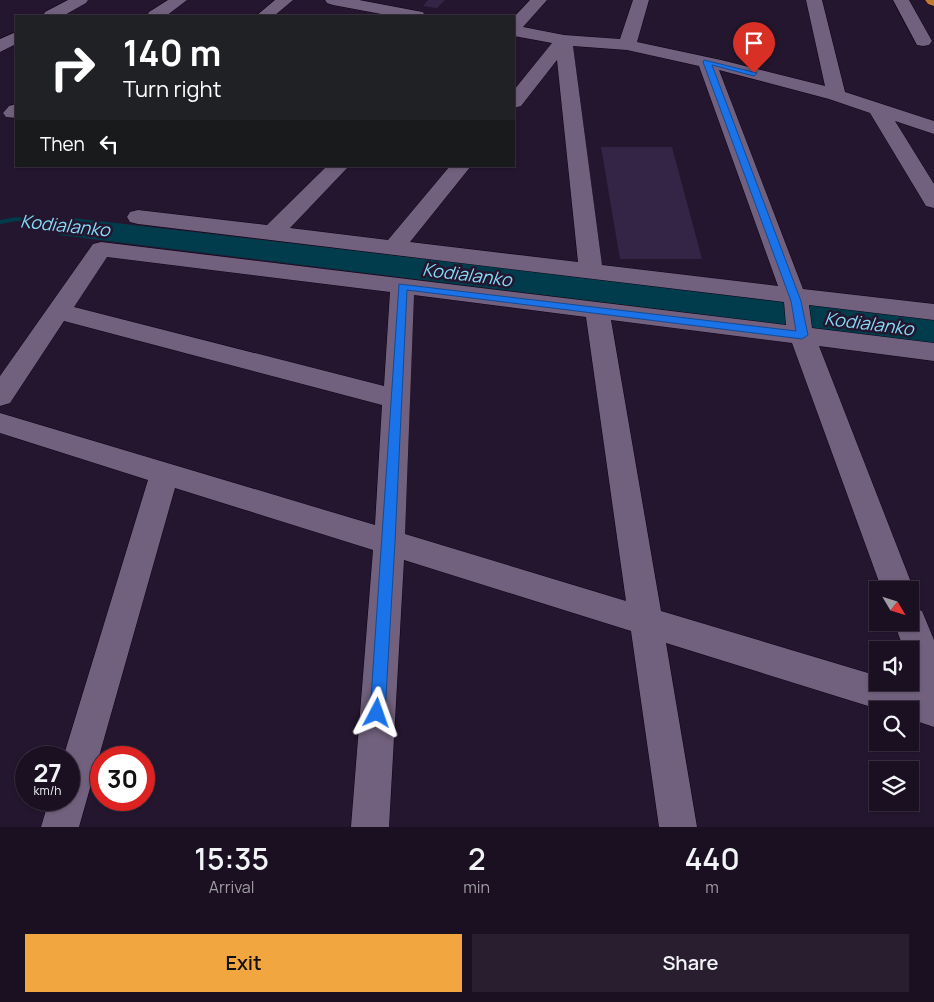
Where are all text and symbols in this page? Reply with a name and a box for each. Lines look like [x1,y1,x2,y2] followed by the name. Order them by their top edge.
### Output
[733,22,775,73] pin
[123,29,221,77] text: 140 m
[740,29,768,57] icon: arrive
[40,35,105,100] icon: right
[123,74,221,104] text: Turn right
[95,130,123,158] icon: left
[40,131,85,157] text: Then
[19,208,112,242] water label: Kodialanko
[421,257,514,292] water label: Kodialanko
[823,306,916,341] water label: Kodialanko
[869,581,919,631] north arrow
[869,581,919,811] map controls
[869,641,919,691] button: sound
[350,686,402,738] position arrow
[869,701,919,751] button: search
[90,746,155,811] speed limit sign: 30
[33,755,62,790] text: 27
[869,761,919,811] button: layers
[34,782,61,799] text: km/h
[194,838,269,879] text: 15:35
[468,838,486,879] text: 2
[684,838,740,879] text: 440
[209,876,254,898] text: Arrival
[463,876,490,898] text: min
[705,876,719,898] text: m
[25,934,462,992] button: Exit
[472,934,909,992] button: Share

